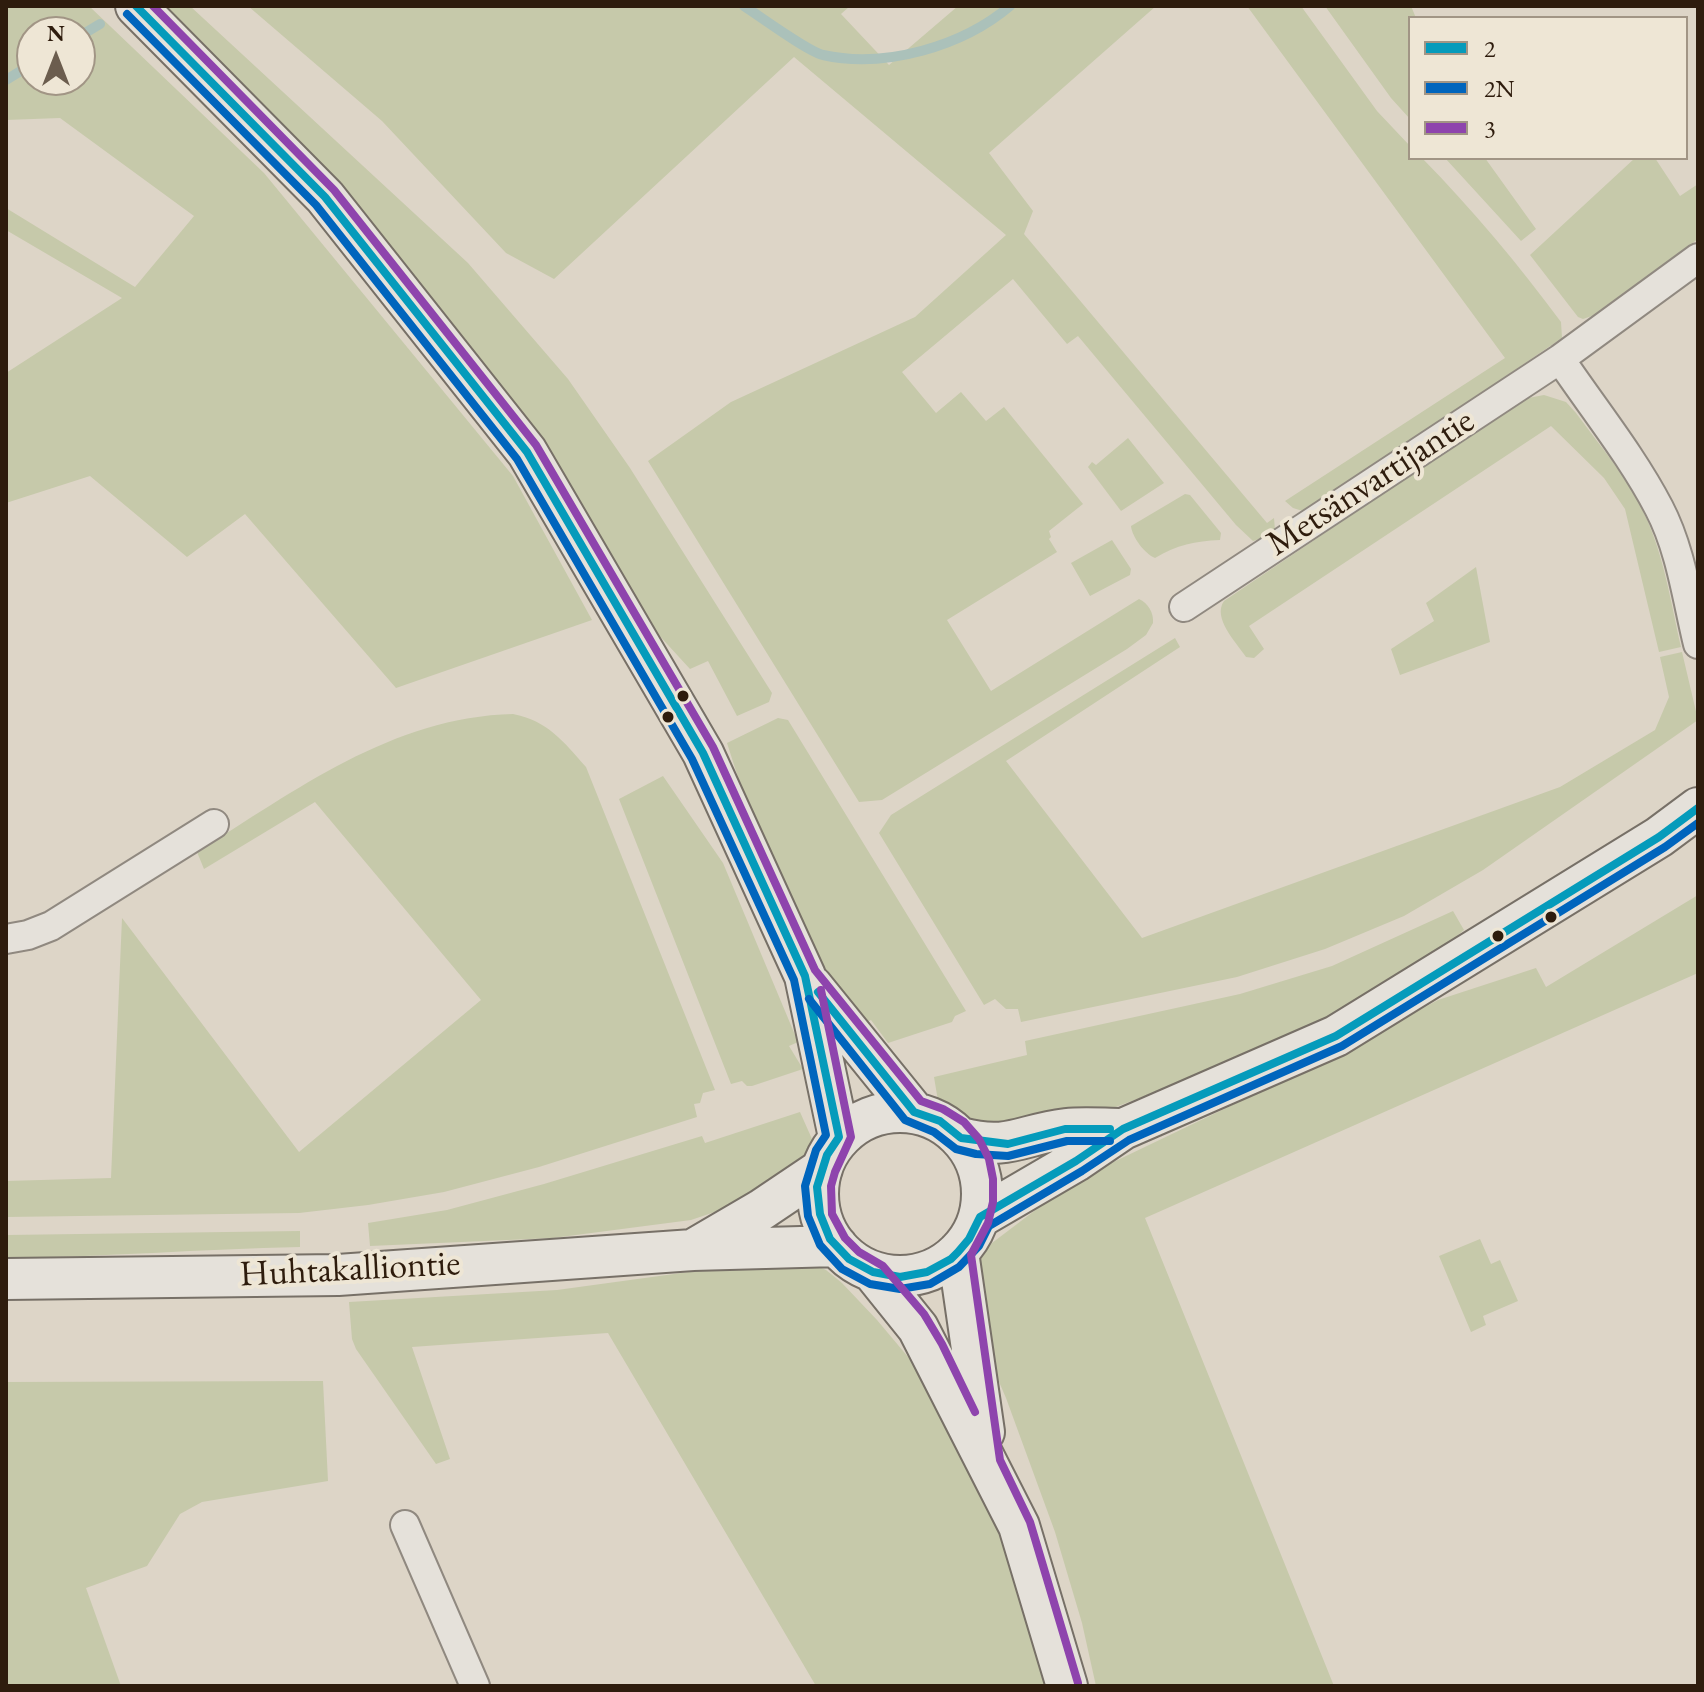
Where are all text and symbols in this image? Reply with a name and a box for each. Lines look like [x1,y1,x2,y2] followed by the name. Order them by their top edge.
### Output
[16,16,96,96] north arrow
[1408,16,1688,160] legend
[47,19,65,48] text: N
[1484,33,1496,64] text: 2
[1484,73,1515,104] text: 2N
[1484,113,1496,144] text: 3
[1259,400,1483,566] street label: Metsänvartijantie
[675,688,691,704] unlabelled marker
[660,709,676,725] unlabelled marker
[1543,909,1559,925] unlabelled marker
[1490,928,1506,944] unlabelled marker
[239,1243,461,1297] street label: Huhtakalliontie

